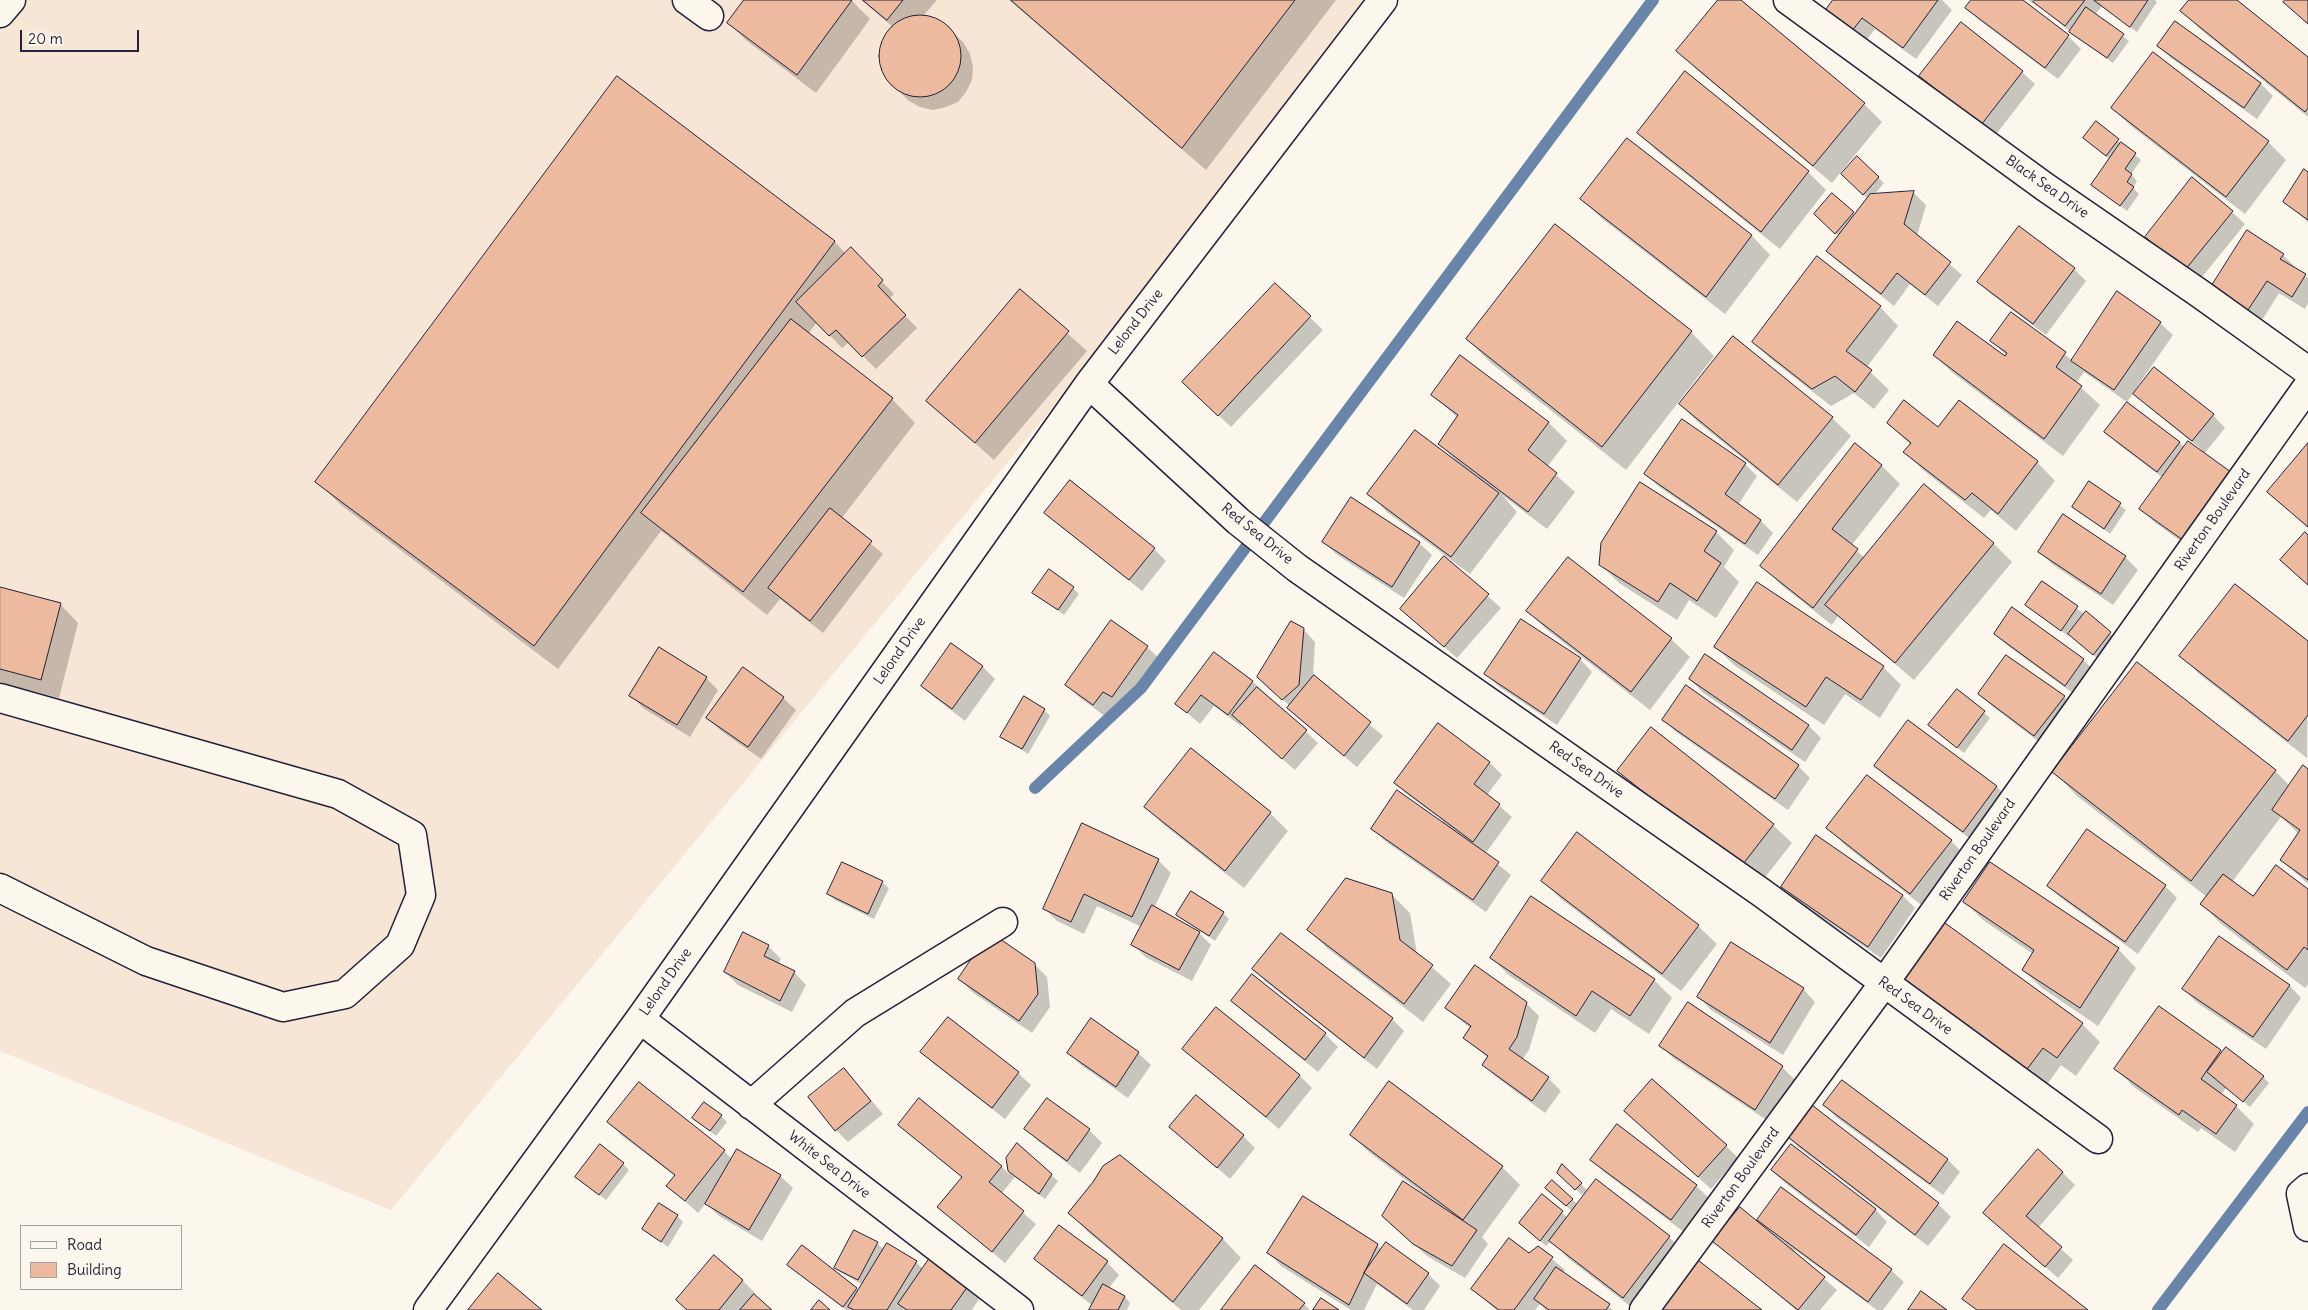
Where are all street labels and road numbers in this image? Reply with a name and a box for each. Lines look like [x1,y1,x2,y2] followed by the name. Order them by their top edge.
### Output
[2002,152,2092,222] street label: Black Sea Drive
[1105,286,1167,358] street label: Lelond Drive
[2172,466,2254,574] street label: Riverton Boulevard
[1218,500,1296,568] street label: Red Sea Drive
[871,614,929,688] street label: Lelond Drive
[1545,738,1627,802] street label: Red Sea Drive
[1937,796,2019,904] street label: Riverton Boulevard
[637,945,695,1019] street label: Lelond Drive
[1875,973,1955,1039] street label: Red Sea Drive
[1699,1124,1783,1232] street label: Riverton Boulevard
[785,1128,873,1202] street label: White Sea Drive

